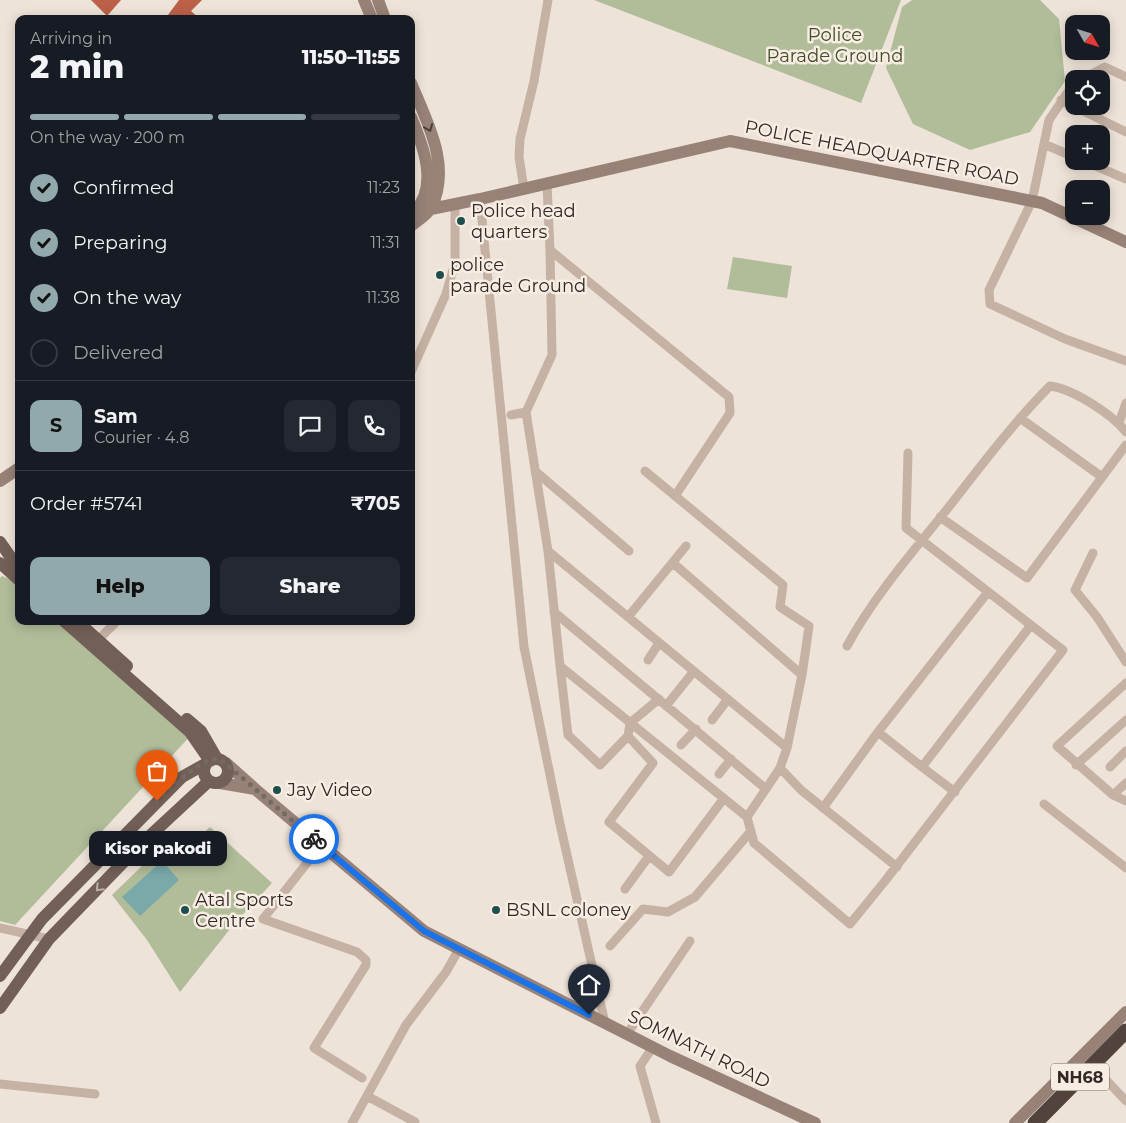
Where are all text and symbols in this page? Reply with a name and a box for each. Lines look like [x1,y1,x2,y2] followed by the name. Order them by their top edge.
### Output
[1065,15,1110,60] north arrow
[1065,15,1110,225] map controls
[767,24,903,67] park label: Police Parade Ground
[30,29,112,48] text: Arriving in
[302,46,400,69] text: 11:50–11:55
[30,47,124,86] text: 2 min
[1065,70,1110,115] button: locate
[743,116,1021,190] street label: POLICE HEADQUARTER ROAD
[423,123,434,132] one-way arrow
[1065,125,1110,170] button: +
[30,128,185,147] text: On the way · 200 m
[30,174,58,202] icon: check
[73,176,174,199] text: Confirmed
[367,178,400,197] text: 11:23
[1065,180,1110,225] button: −
[471,200,576,243] place label: Police head quarters
[455,215,467,227] marker: Police head quarters
[30,229,58,257] icon: check
[73,231,168,254] text: Preparing
[370,233,400,252] text: 11:31
[450,254,586,297] place label: police parade Ground
[434,269,446,281] marker: police parade Ground
[30,284,58,312] icon: check
[73,286,181,309] text: On the way
[366,288,400,307] text: 11:38
[73,341,164,364] text: Delivered
[284,400,336,452] button: chat
[348,400,400,452] button: phone
[94,405,138,428] text: Sam
[50,414,62,437] text: S
[94,428,190,447] text: Courier · 4.8
[30,492,143,515] text: Order #5741
[351,492,400,515] text: ₹705
[30,557,210,615] button: Help
[220,557,400,615] button: Share
[136,750,178,801] pin
[143,757,171,785] icon: bag
[286,779,372,801] place label: Jay Video
[271,784,283,796] marker: Jay Video
[289,814,339,864] courier
[300,825,328,853] icon: bike
[88,831,226,866] callout: Kisor pakodi
[105,839,211,858] text: Kisor pakodi
[95,882,104,891] one-way arrow
[195,889,293,932] place label: Atal Sports Centre
[506,899,631,921] place label: BSNL coloney
[179,904,191,916] marker: Atal Sports Centre
[490,904,502,916] marker: BSNL coloney
[568,964,610,1015] pin
[575,971,603,999] icon: home
[624,1005,774,1093] street label: SOMNATH ROAD
[1051,1064,1109,1090] road number: NH68

